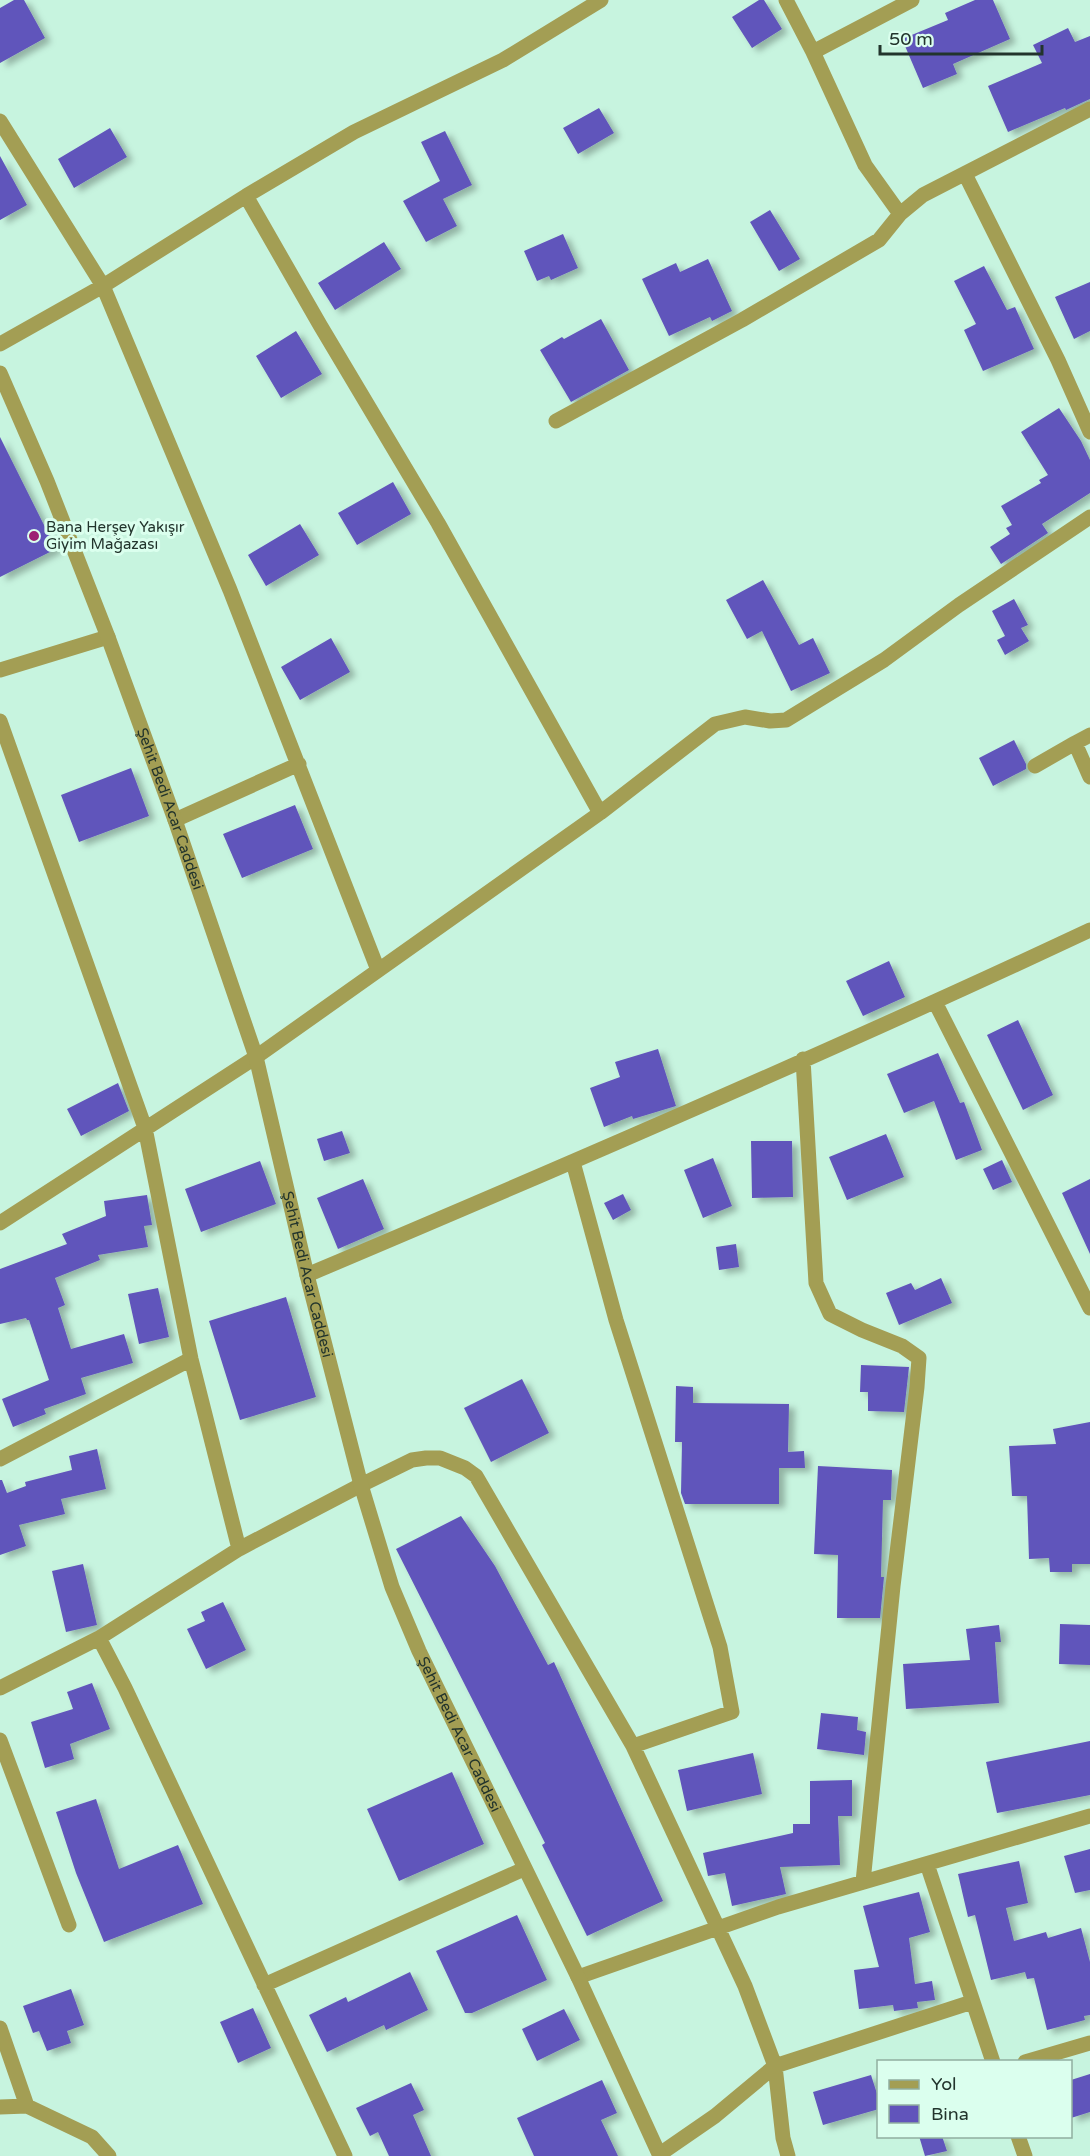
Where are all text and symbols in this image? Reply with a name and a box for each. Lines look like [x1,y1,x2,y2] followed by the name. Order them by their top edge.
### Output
[880,18,1042,56] scale bar
[889,28,933,50] text: 50 m
[46,518,185,553] place label: Bana Herşey Yakışır Giyim Mağazası
[27,529,41,543] marker: Bana Herşey Yakışır Giyim Mağazası
[133,725,207,892] street label: Şehit Bedi Acar Caddesi
[279,1189,337,1359] street label: Şehit Bedi Acar Caddesi
[414,1654,505,1815] street label: Şehit Bedi Acar Caddesi
[877,2060,1072,2138] legend
[931,2073,957,2095] text: Yol
[931,2103,969,2125] text: Bina

